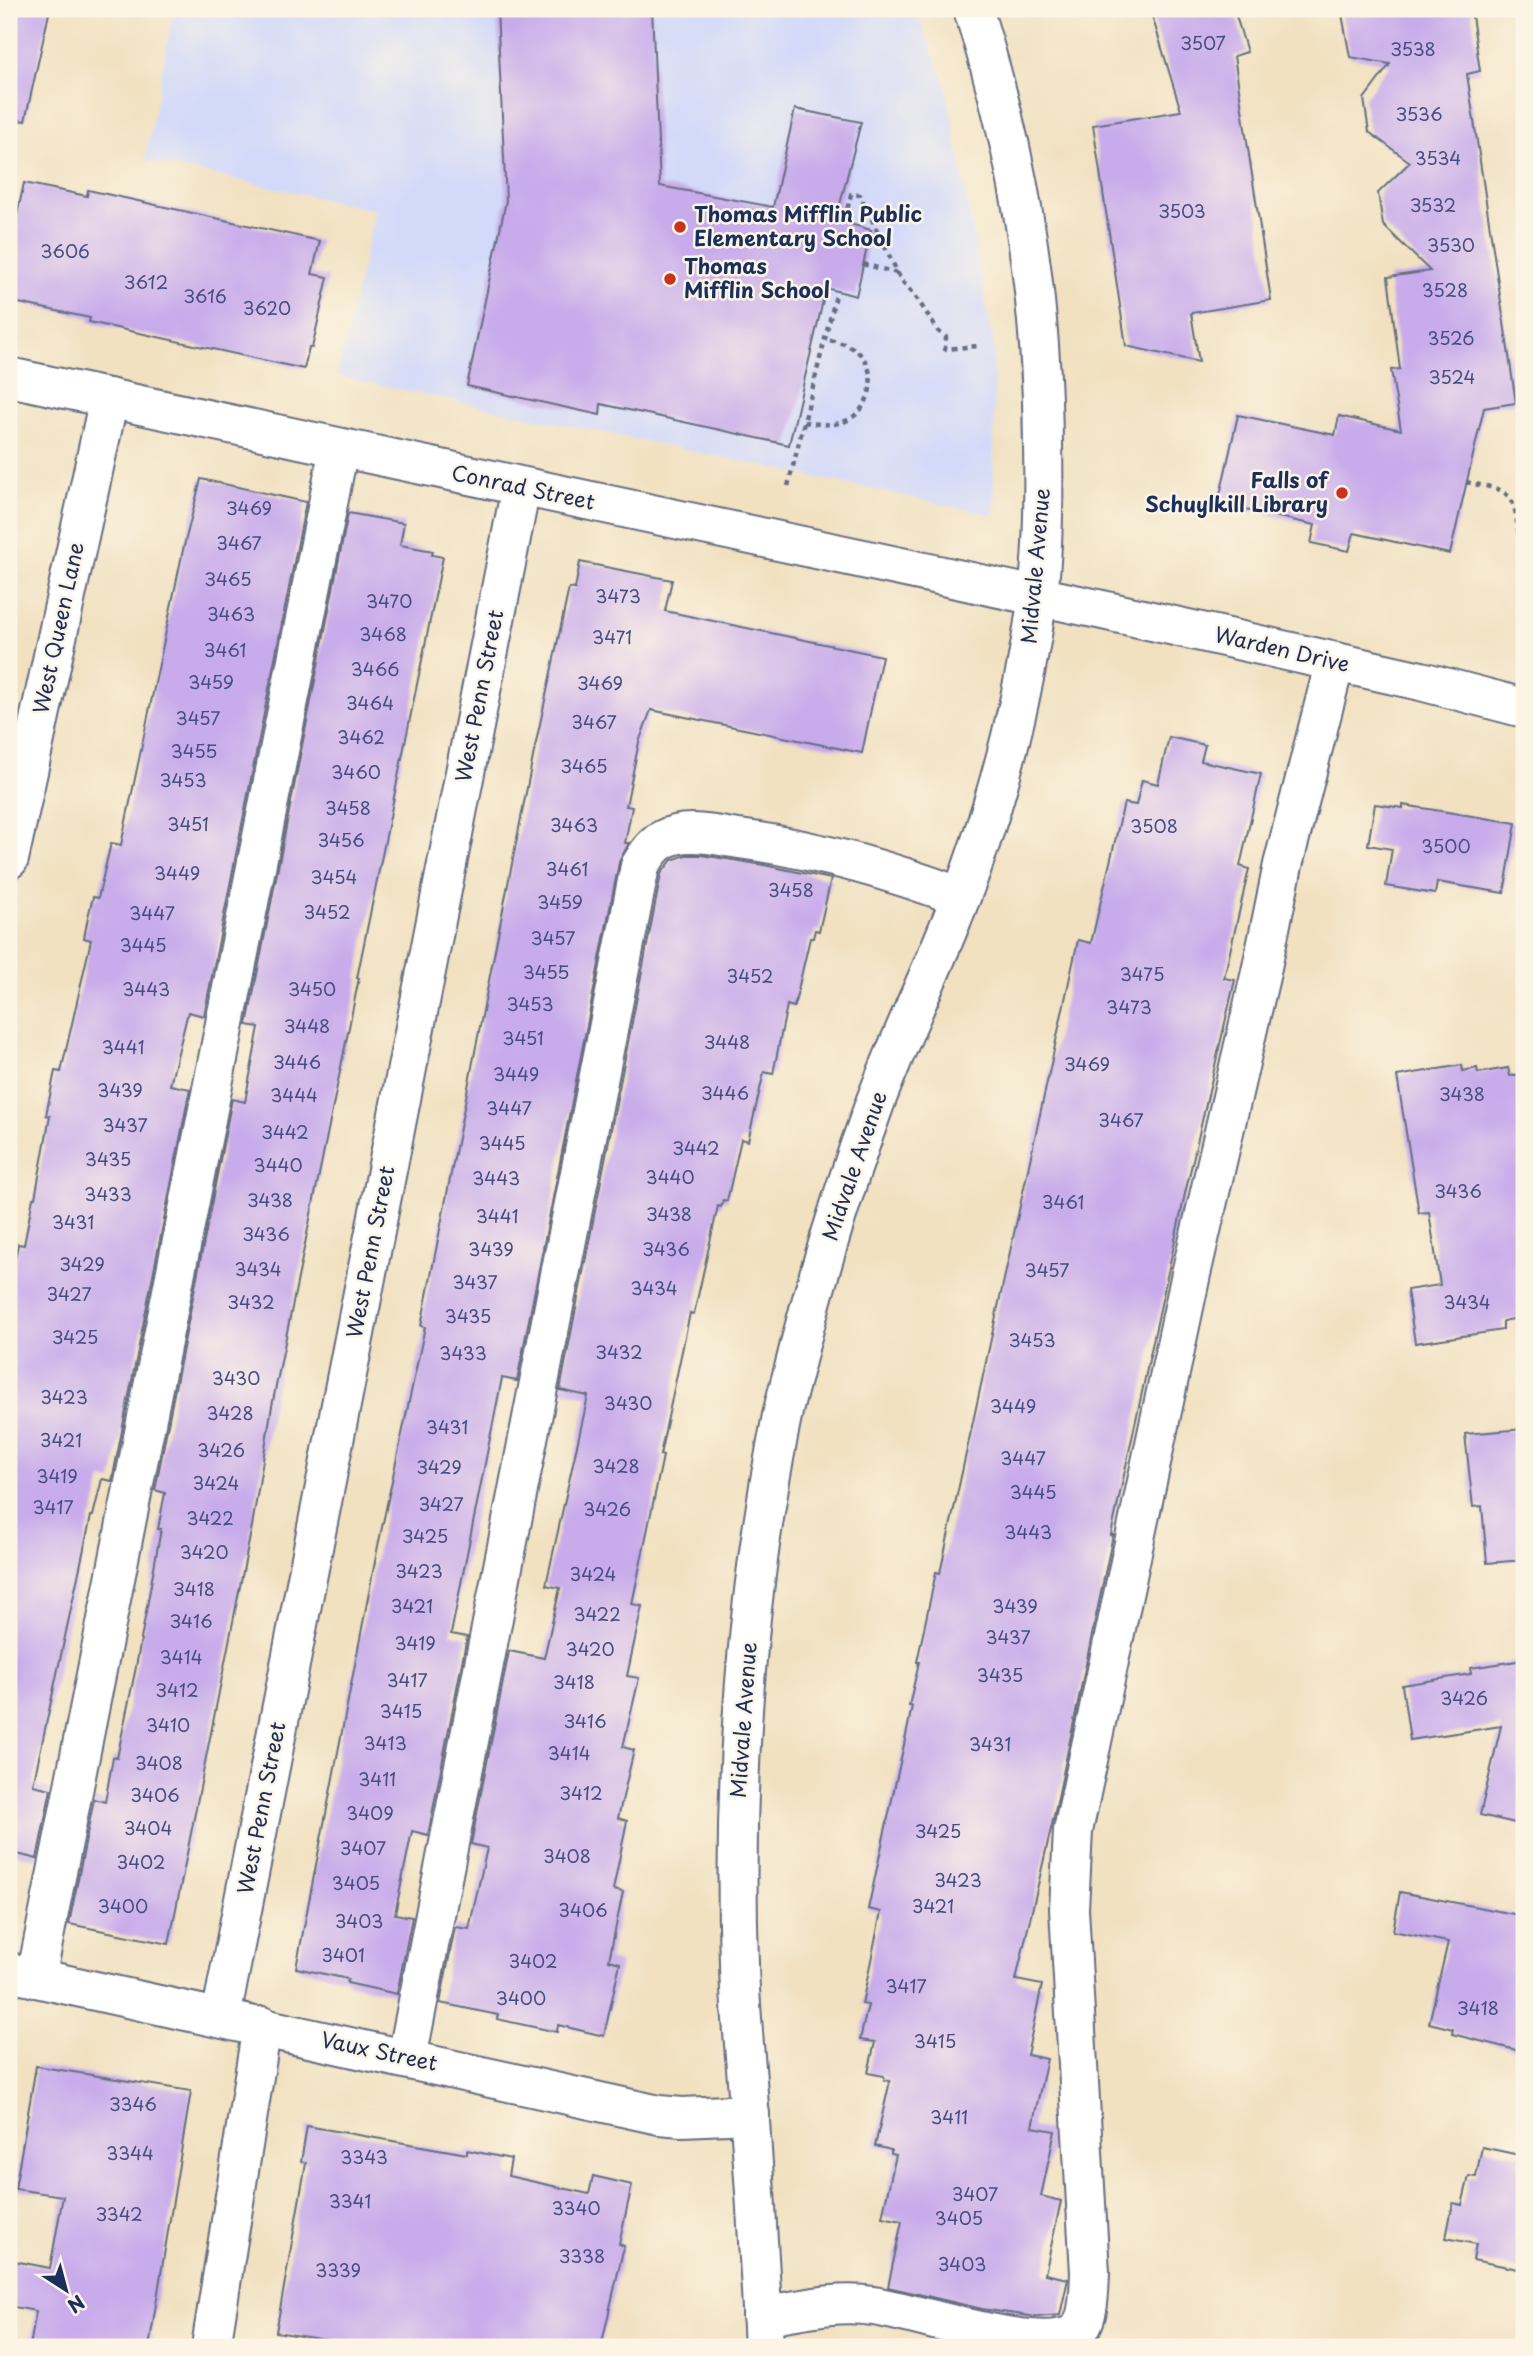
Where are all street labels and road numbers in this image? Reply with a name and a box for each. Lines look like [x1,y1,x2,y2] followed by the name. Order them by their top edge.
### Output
[449,455,598,517] street label: Conrad Street
[1011,487,1057,645] street label: Midvale Avenue
[23,539,91,716] street label: West Queen Lane
[446,607,510,784] street label: West Penn Street
[1212,617,1353,679] street label: Warden Drive
[813,1086,894,1244] street label: Midvale Avenue
[337,1163,401,1340] street label: West Penn Street
[721,1641,763,1799] street label: Midvale Avenue
[228,1719,292,1896] street label: West Penn Street
[318,2022,441,2078] street label: Vaux Street

